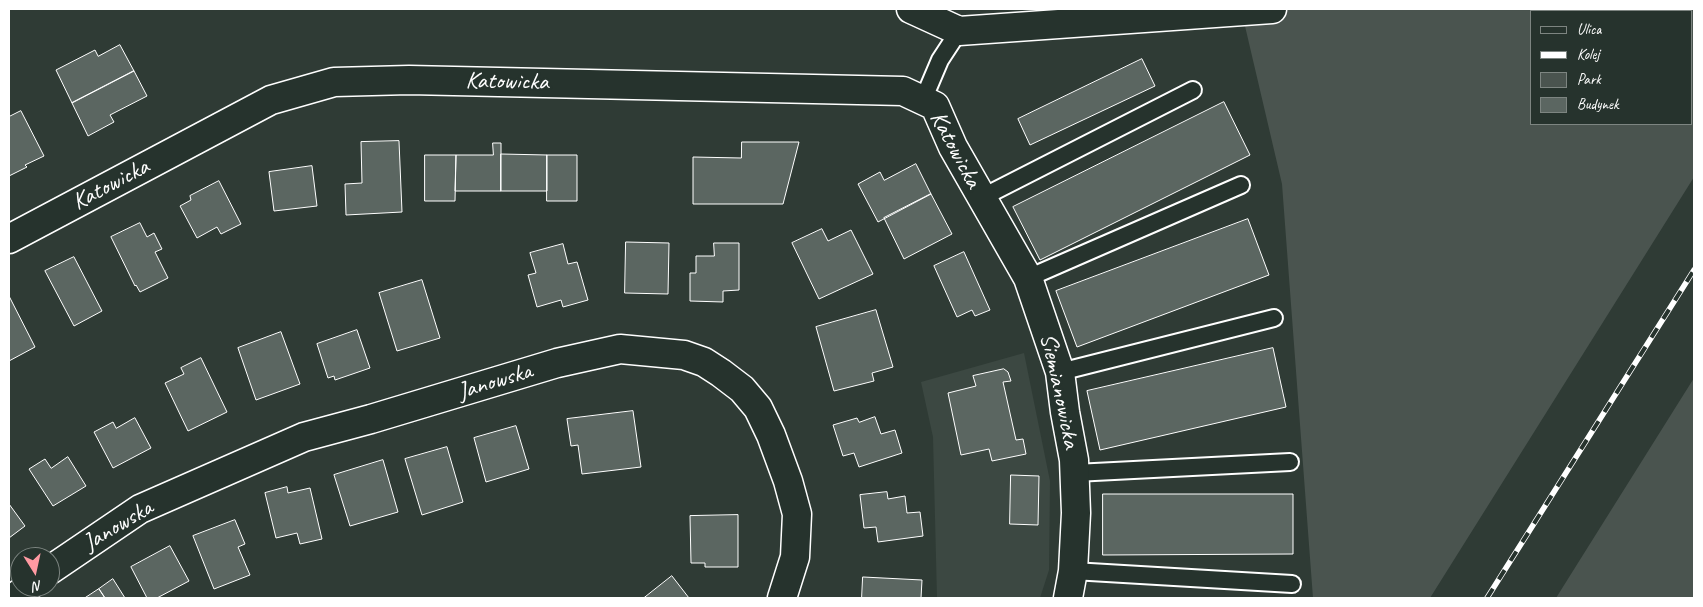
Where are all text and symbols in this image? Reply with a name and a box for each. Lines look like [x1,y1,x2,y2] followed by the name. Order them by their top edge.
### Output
[1530,10,1693,125] legend
[1577,20,1601,39] text: Ulica
[1577,45,1600,64] text: Kolej
[465,67,549,97] street label: Katowicka
[1577,70,1601,89] text: Park
[1577,95,1618,114] text: Budynek
[923,107,987,193] street label: Katowicka
[68,153,154,217] street label: Katowicka
[1033,331,1085,451] street label: Siemianowicka
[454,357,536,407] street label: Janowska
[78,494,158,558] street label: Janowska
[10,547,60,597] north arrow
[32,577,43,595] text: N

